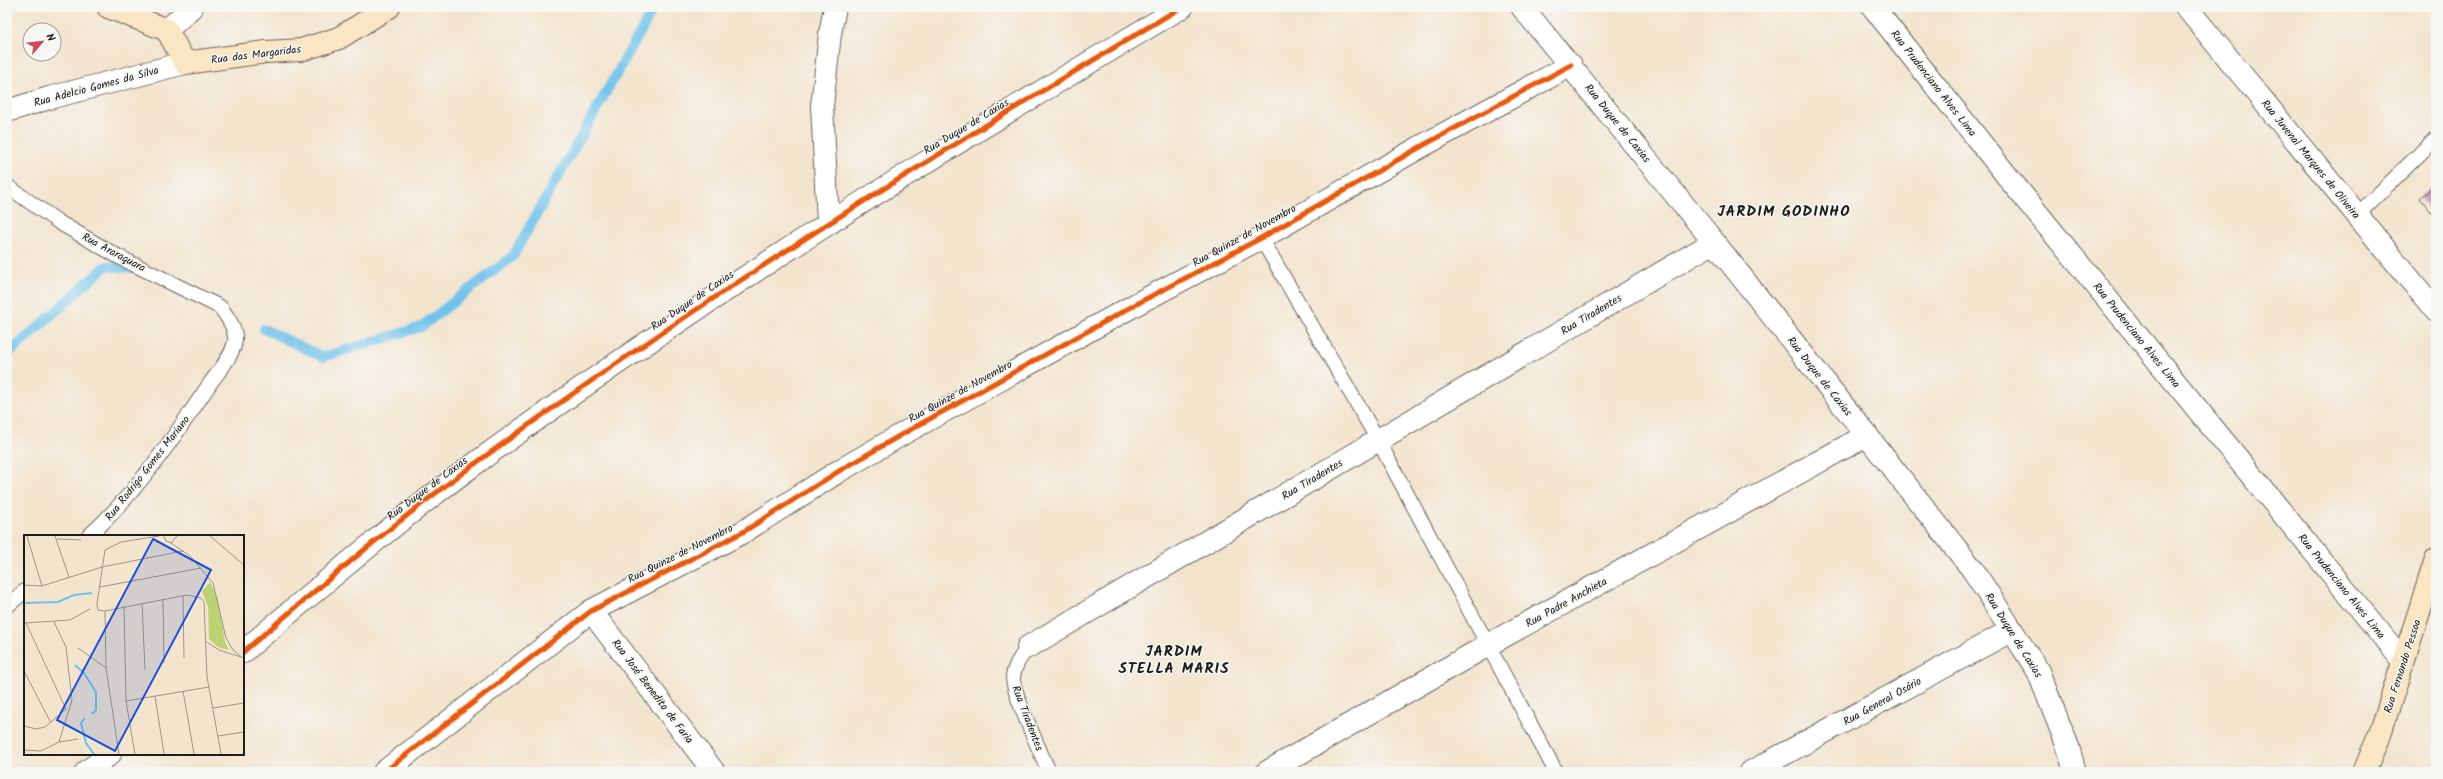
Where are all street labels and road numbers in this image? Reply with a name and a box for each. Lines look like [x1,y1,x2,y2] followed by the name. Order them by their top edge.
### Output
[1886,26,1981,141] street label: Rua Prudenciano Alves Lima
[210,41,302,69] street label: Rua das Margaridas
[32,62,161,112] street label: Rua Adelcio Gomes da Silva
[1580,80,1655,167] street label: Rua Duque de Caxias
[920,94,1013,160] street label: Rua Duque de Caxias
[2256,96,2364,223] street label: Rua Juvenal Marques de Oliveira
[1189,200,1300,272] street label: Rua Quinze de Novembro
[78,228,149,277] street label: Rua Araraquara
[647,266,738,335] street label: Rua Duque de Caxias
[2088,279,2184,392] street label: Rua Prudenciano Alves Lima
[1557,289,1626,340] street label: Rua Tiradentes
[1782,333,1856,421] street label: Rua Duque de Caxias
[905,356,1016,428] street label: Rua Quinze de Novembro
[101,412,195,525] street label: Rua Rodrigo Gomes Mariano
[383,452,472,525] street label: Rua Duque de Caxias
[1278,454,1347,505] street label: Rua Tiradentes
[625,519,736,588] street label: Rua Quinze de Novembro
[2293,530,2389,643] street label: Rua Prudenciano Alves Lima
[1522,573,1611,633] street label: Rua Padre Anchieta
[1980,590,2047,682] street label: Rua Duque de Caxias
[2379,617,2427,716] street label: Rua Fernando Pessoa
[607,635,698,748] street label: Rua José Benedito de Faria
[1840,673,1925,731] street label: Rua General Osório
[1006,683,1048,754] street label: Rua Tiradentes

